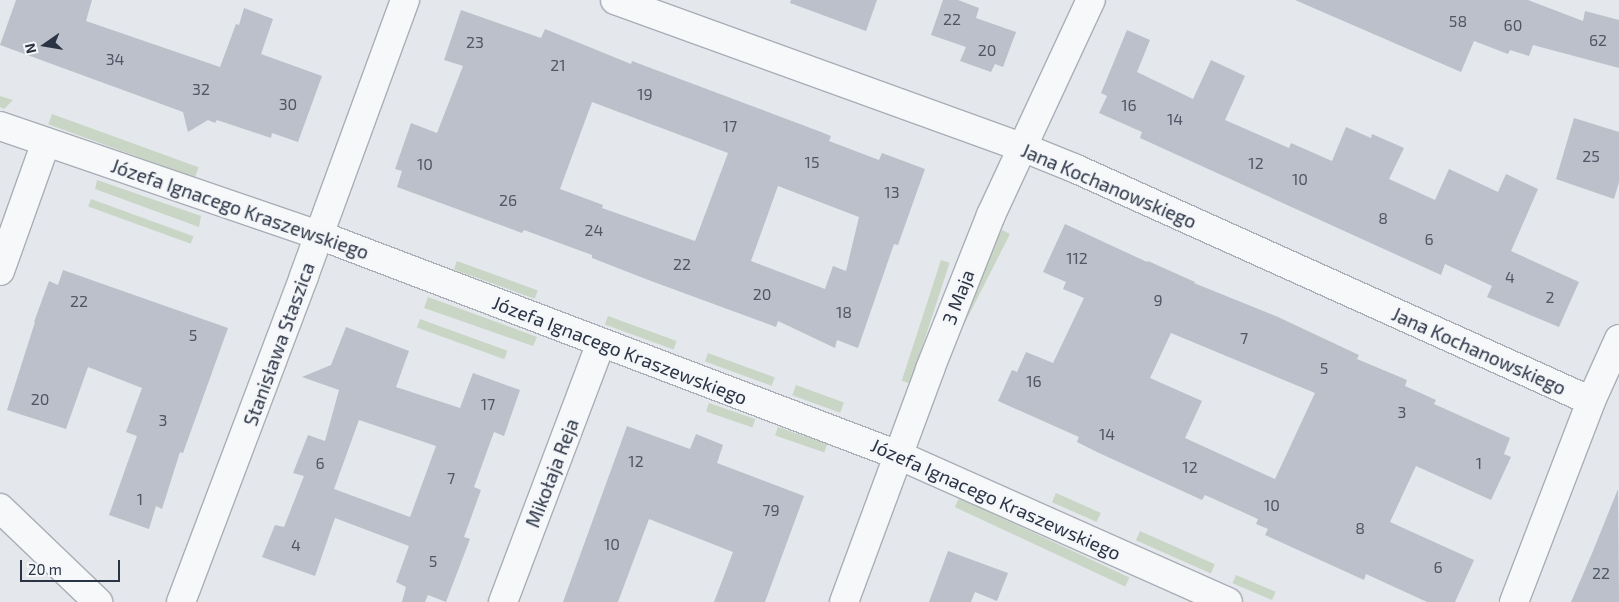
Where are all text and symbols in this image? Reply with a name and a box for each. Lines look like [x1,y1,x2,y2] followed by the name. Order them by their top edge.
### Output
[943,9,961,29] house number: 22
[1449,11,1467,31] house number: 58
[1504,15,1522,35] house number: 60
[20,20,70,70] north arrow
[1589,30,1607,50] house number: 62
[466,32,484,52] house number: 23
[978,40,996,60] house number: 20
[20,42,39,55] text: N
[106,49,124,69] house number: 34
[550,55,566,75] house number: 21
[192,79,210,99] house number: 32
[637,84,653,104] house number: 19
[279,94,297,114] house number: 30
[1121,95,1137,115] house number: 16
[1167,109,1183,129] house number: 14
[723,116,737,136] house number: 17
[1018,139,1200,233] street label: Jana Kochanowskiego
[1582,146,1600,166] house number: 25
[805,152,819,172] house number: 15
[1248,153,1264,173] house number: 12
[108,154,372,264] street label: Józefa Ignacego Kraszewskiego
[417,154,433,174] house number: 10
[1292,169,1308,189] house number: 10
[884,182,900,202] house number: 13
[499,190,517,210] house number: 26
[1378,208,1388,228] house number: 8
[585,220,603,240] house number: 24
[1424,229,1434,249] house number: 6
[1066,248,1088,268] house number: 112
[673,254,691,274] house number: 22
[239,259,319,429] street label: Stanisława Staszica
[937,266,979,328] street label: 3 Maja
[1505,267,1515,287] house number: 4
[753,284,771,304] house number: 20
[1546,287,1554,307] house number: 2
[1153,290,1163,310] house number: 9
[70,291,88,311] house number: 22
[489,291,751,409] street label: Józefa Ignacego Kraszewskiego
[836,302,852,322] house number: 18
[1388,302,1570,400] street label: Jana Kochanowskiego
[189,325,197,345] house number: 5
[1240,328,1248,348] house number: 7
[1320,358,1328,378] house number: 5
[1026,371,1042,391] house number: 16
[31,389,49,409] house number: 20
[481,394,495,414] house number: 17
[1398,402,1406,422] house number: 3
[159,410,167,430] house number: 3
[521,415,583,531] street label: Mikołaja Reja
[1099,424,1115,444] house number: 14
[868,433,1124,565] street label: Józefa Ignacego Kraszewskiego
[628,451,644,471] house number: 12
[315,453,325,473] house number: 6
[1476,453,1482,473] house number: 1
[1182,457,1198,477] house number: 12
[447,468,455,488] house number: 7
[137,489,143,509] house number: 1
[1264,495,1280,515] house number: 10
[762,500,780,520] house number: 79
[1355,518,1365,538] house number: 8
[604,534,620,554] house number: 10
[291,535,301,555] house number: 4
[22,550,122,582] scale bar
[429,551,437,571] house number: 5
[1433,557,1443,577] house number: 6
[28,560,62,578] text: 20 m
[1592,563,1610,583] house number: 22

